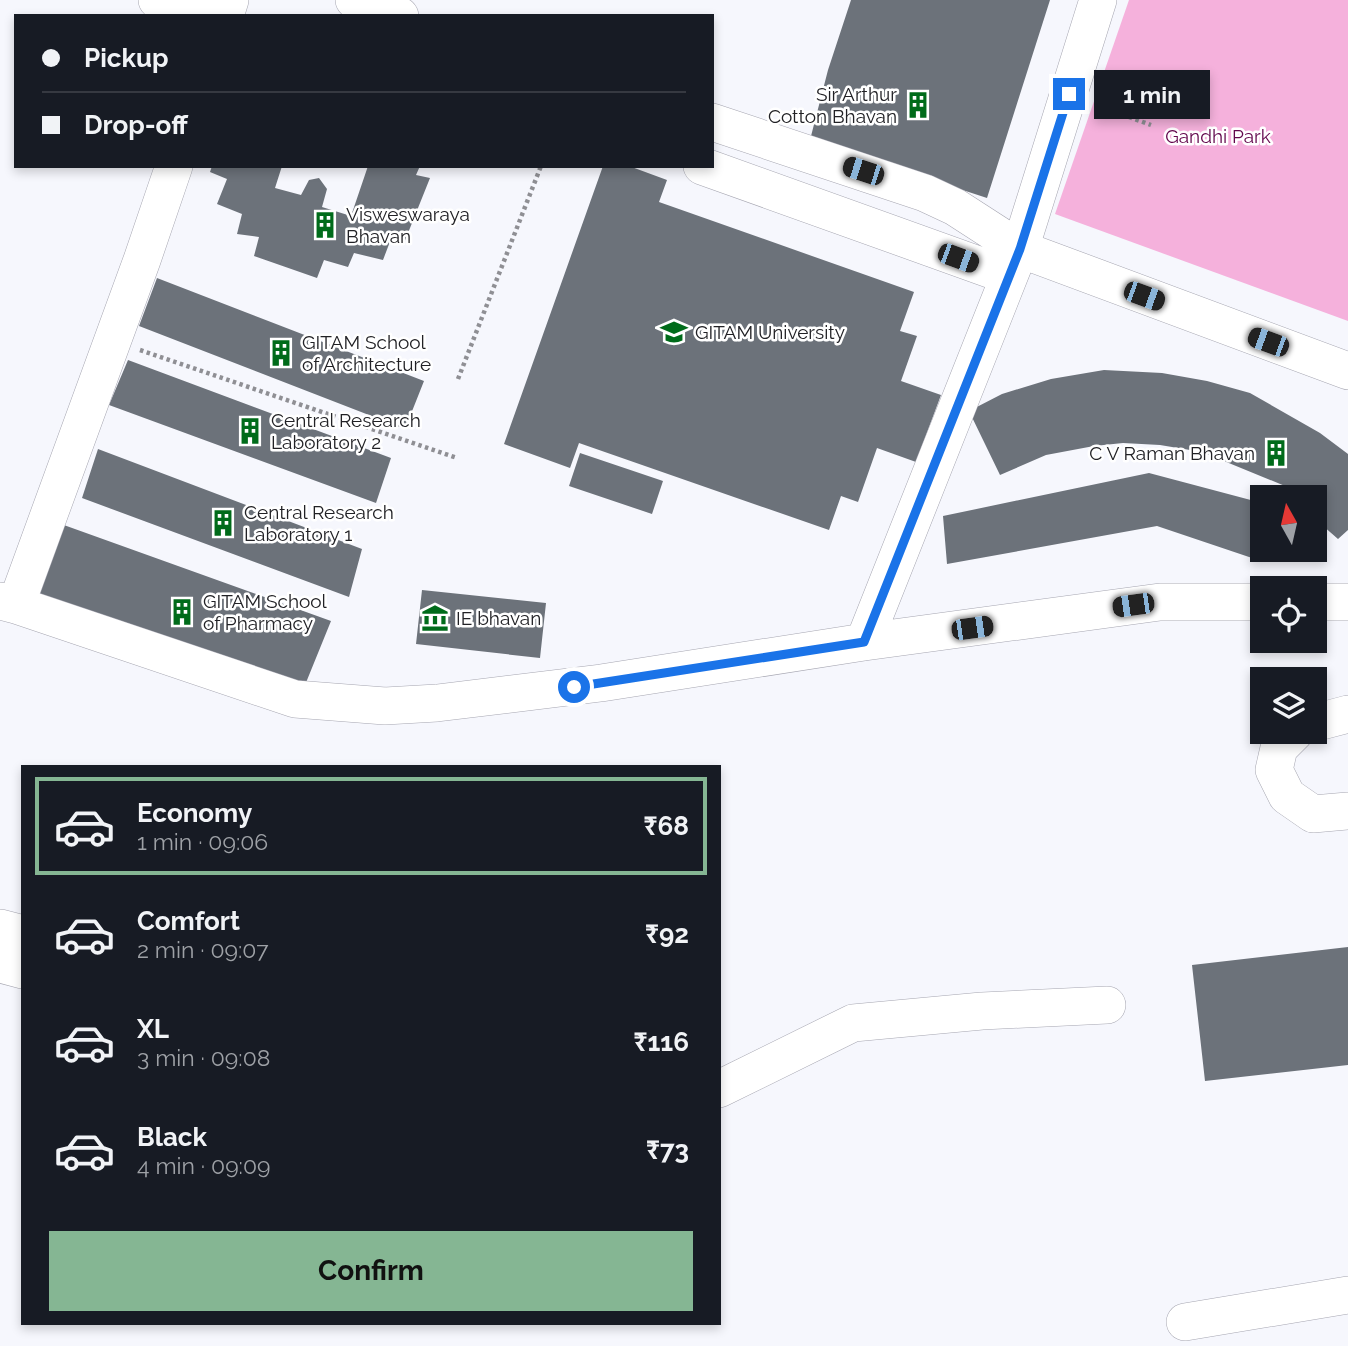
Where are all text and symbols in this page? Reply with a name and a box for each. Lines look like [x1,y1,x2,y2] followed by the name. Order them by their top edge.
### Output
[84,43,169,73] text: Pickup
[1094,70,1209,119] callout: 1 min
[1053,78,1085,110] route end
[1123,81,1181,108] text: 1 min
[768,83,897,127] place label: Sir Arthur Cotton Bhavan
[903,90,933,120] building icon: Sir Arthur Cotton Bhavan
[84,110,188,140] text: Drop-off
[1165,125,1271,147] park label: Gandhi Park
[840,155,887,187] car
[346,203,470,247] place label: Visweswaraya Bhavan
[310,210,340,240] building icon: Visweswaraya Bhavan
[935,241,982,275] car
[1121,279,1168,313] car
[659,317,689,347] school or university icon: GITAM University
[695,321,845,343] place label: GITAM University
[1245,325,1292,359] car
[302,331,431,375] place label: GITAM School of Architecture
[266,338,296,368] building icon: GITAM School of Architecture
[271,409,421,453] place label: Central Research Laboratory 2
[235,416,265,446] building icon: Central Research Laboratory 2
[1261,438,1291,468] building icon: C V Raman Bhavan
[1089,442,1255,464] place label: C V Raman Bhavan
[1250,485,1326,562] north arrow
[1250,485,1327,744] map controls
[244,501,394,545] place label: Central Research Laboratory 1
[208,508,238,538] building icon: Central Research Laboratory 1
[1250,576,1327,653] button: locate
[203,590,328,634] place label: GITAM School of Pharmacy
[1111,592,1156,618] car
[167,597,197,627] building icon: GITAM School of Pharmacy
[420,603,450,633] museum icon: IE bhavan
[456,607,541,629] place label: IE bhavan
[950,615,995,641] car
[1250,667,1327,744] button: layers
[558,671,590,703] route start
[53,795,116,858] icon: car
[137,798,252,828] text: Economy
[644,811,689,841] text: ₹68
[137,828,268,855] text: 1 min · 09:06
[53,903,116,966] icon: car
[137,906,240,936] text: Comfort
[645,919,689,949] text: ₹92
[137,936,269,963] text: 2 min · 09:07
[53,1011,116,1074] icon: car
[137,1014,169,1044] text: XL
[634,1027,689,1057] text: ₹116
[137,1044,270,1071] text: 3 min · 09:08
[53,1119,116,1182] icon: car
[137,1122,207,1152] text: Black
[646,1135,689,1165] text: ₹73
[137,1152,271,1179] text: 4 min · 09:09
[49,1231,693,1311] button: Confirm

